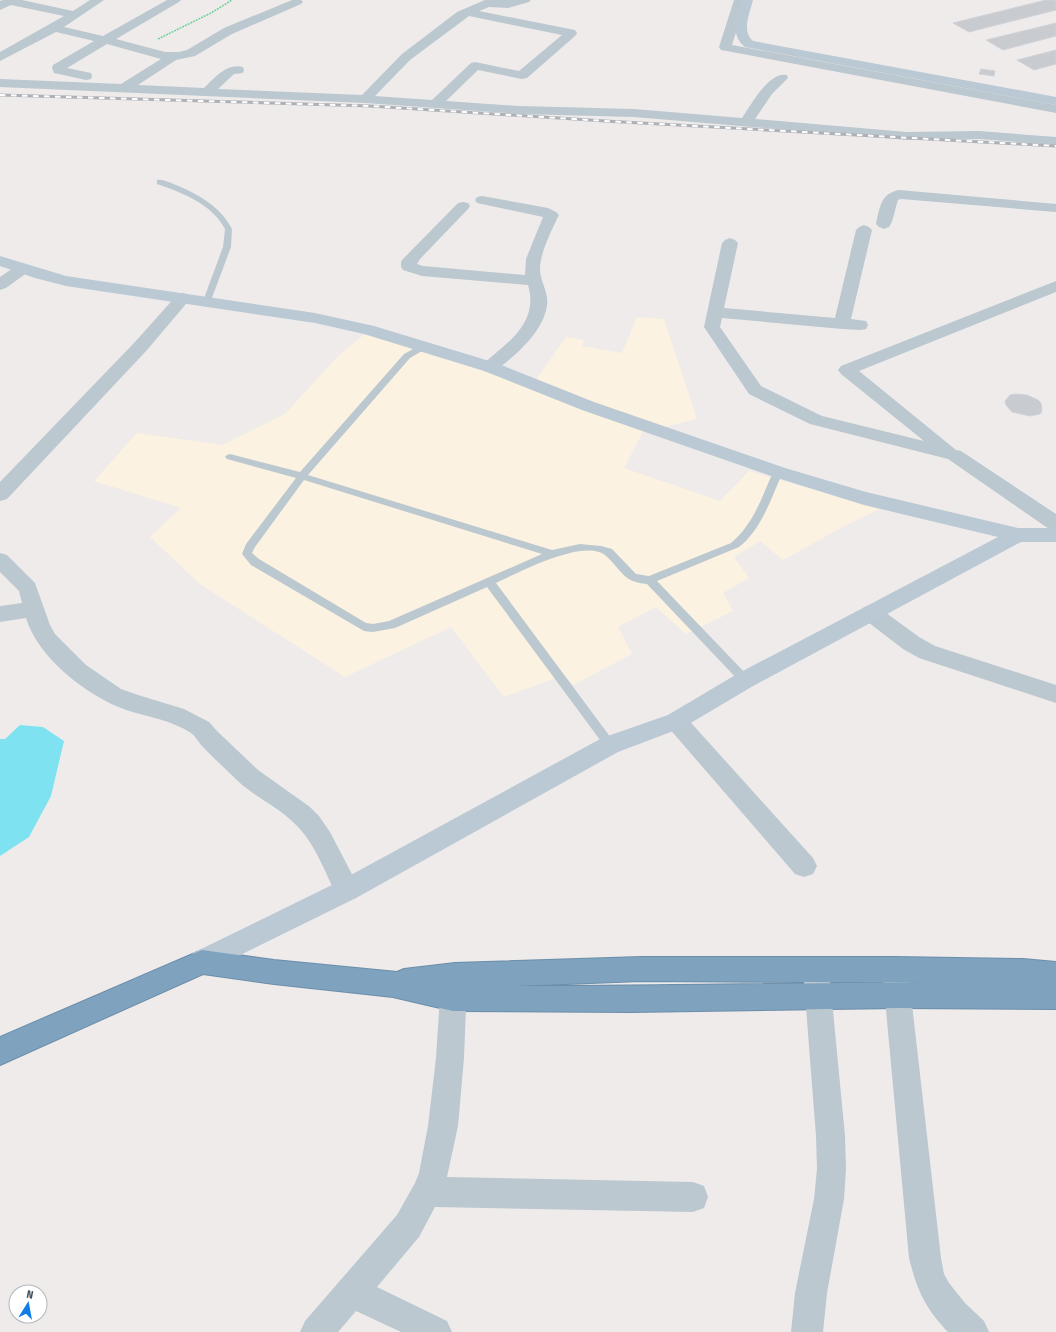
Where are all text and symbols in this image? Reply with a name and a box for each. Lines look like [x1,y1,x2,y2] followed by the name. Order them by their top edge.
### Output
[8,1284,48,1324] north arrow
[25,1288,34,1302] text: N

